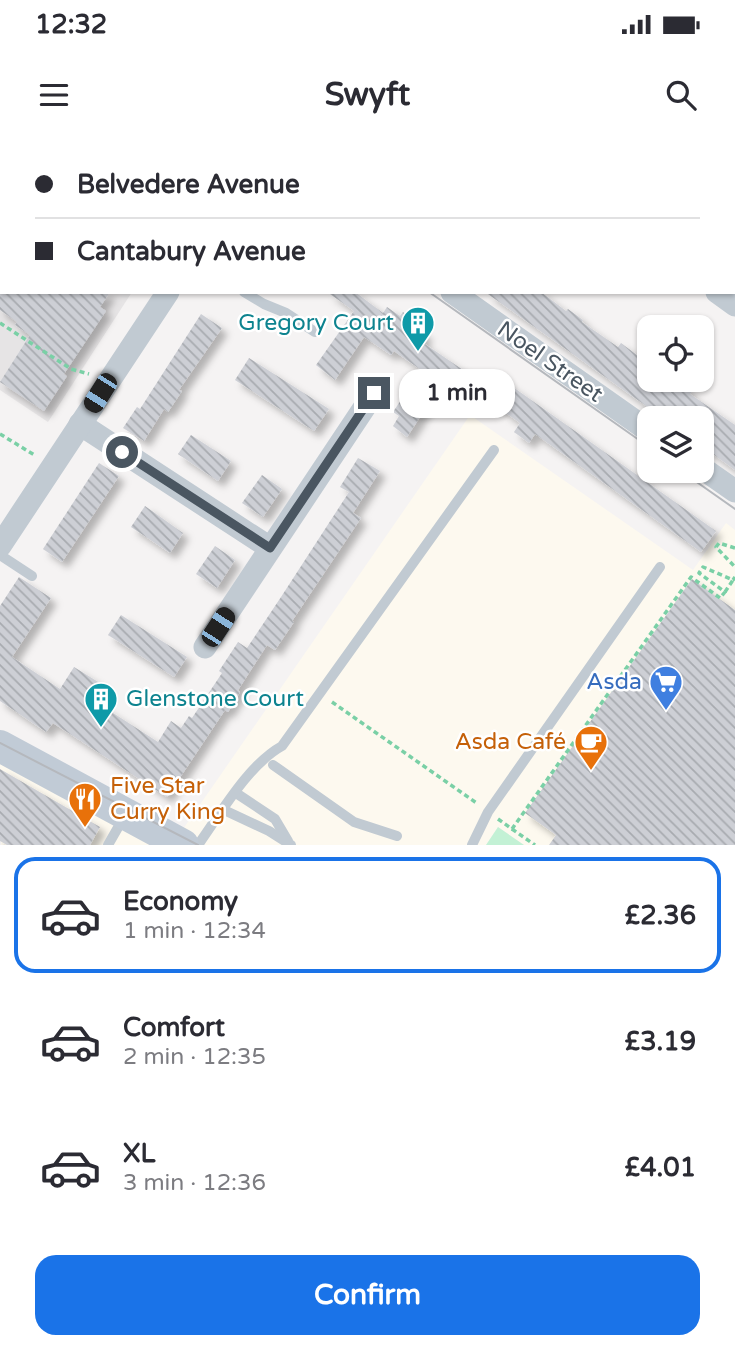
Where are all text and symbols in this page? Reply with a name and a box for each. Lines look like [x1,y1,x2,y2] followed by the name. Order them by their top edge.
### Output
[35,9,107,40] text: 12:32
[35,76,73,114] icon: menu
[325,76,410,114] text: Swyft
[662,76,700,114] icon: search
[77,169,300,200] text: Belvedere Avenue
[77,236,306,267] text: Cantabury Avenue
[399,304,437,353] building icon: Gregory Court
[238,309,394,337] place label: Gregory Court
[492,315,608,409] street label: Noel Street
[637,315,714,483] map controls
[637,315,714,392] button: locate
[398,369,514,418] callout: 1 min
[80,370,121,416] car
[358,377,390,409] route end
[426,379,488,407] text: 1 min
[637,406,714,483] button: layers
[106,436,138,468] route start
[198,604,239,650] car
[647,663,685,712] supermarket icon: Asda
[586,668,642,696] place label: Asda
[82,680,120,729] building icon: Glenstone Court
[126,685,304,713] place label: Glenstone Court
[572,723,610,772] cafe icon: Asda Café
[455,728,566,756] place label: Asda Café
[110,772,225,826] place label: Five Star Curry King
[66,780,104,829] restaurant icon: Five Star Curry King
[39,884,102,947] icon: car
[123,886,238,917] text: Economy
[625,900,696,931] text: £2.36
[123,917,266,945] text: 1 min · 12:34
[39,1010,102,1073] icon: car
[123,1012,225,1043] text: Comfort
[625,1026,696,1057] text: £3.19
[123,1043,266,1071] text: 2 min · 12:35
[39,1136,102,1199] icon: car
[123,1138,155,1169] text: XL
[625,1152,696,1183] text: £4.01
[123,1169,266,1197] text: 3 min · 12:36
[35,1255,700,1335] button: Confirm

